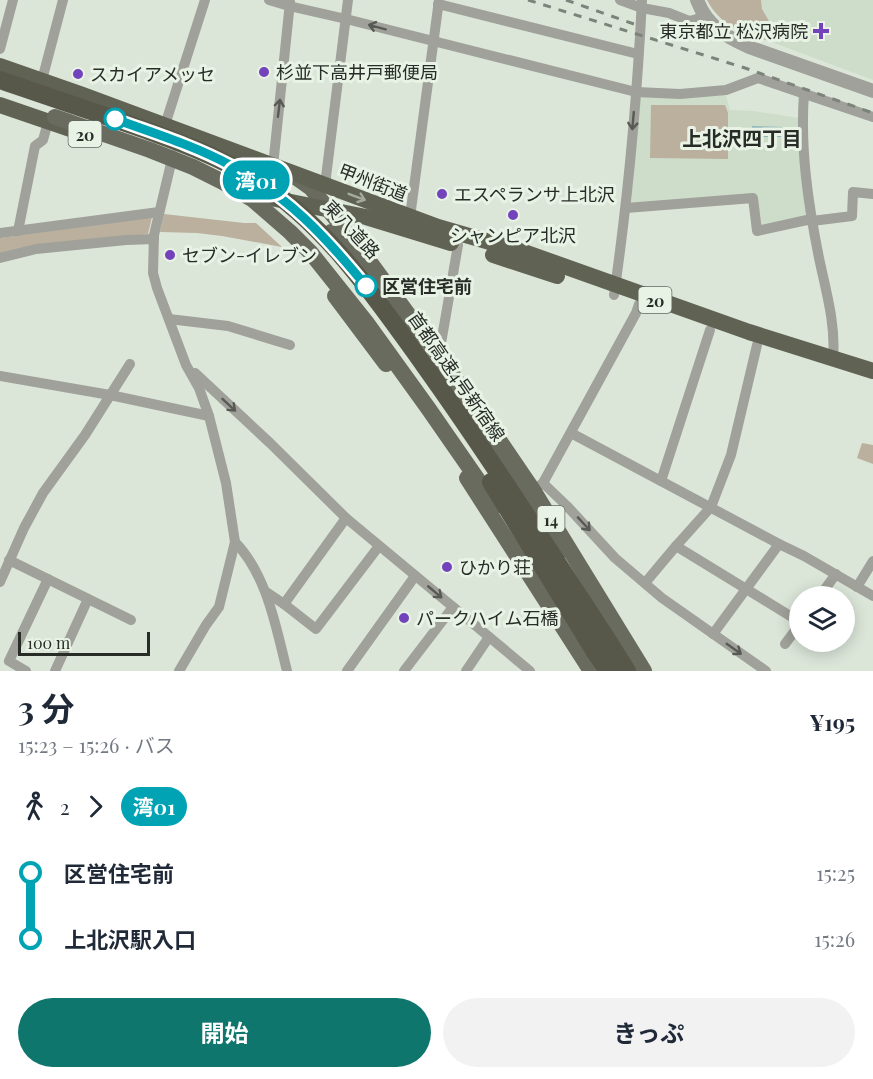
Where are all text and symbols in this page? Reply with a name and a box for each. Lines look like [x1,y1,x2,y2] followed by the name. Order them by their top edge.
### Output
[660,19,808,43] place label: 東京都立 松沢病院
[368,21,387,32] one-way arrow
[812,22,830,40] marker: 東京都立 松沢病院
[276,60,438,84] place label: 杉並下高井戸郵便局
[90,62,215,86] place label: スカイアメッセ
[257,65,271,79] marker: 杉並下高井戸郵便局
[71,67,85,81] marker: スカイアメッセ
[274,98,285,118] one-way arrow
[104,108,126,130] unlabelled marker
[627,111,638,131] one-way arrow
[68,121,101,147] road number: 20
[682,124,802,151] district label: 上北沢四丁目
[335,158,411,206] street label: 甲州街道
[222,160,290,200] line badge: 湾01
[235,166,277,194] text: 湾01
[454,182,615,206] place label: エスペランサ上北沢
[435,187,449,201] marker: エスペランサ上北沢
[348,192,366,203] one-way arrow
[319,194,385,264] street label: 東八道路
[506,208,520,222] marker: シャンピア北沢
[450,223,576,247] place label: シャンピア北沢
[182,243,317,267] place label: セブン-イレブン
[163,248,177,262] marker: セブン-イレブン
[382,274,472,298] place label: 区営住宅前
[355,275,377,297] marker: 区営住宅前
[638,287,672,313] road number: 20
[403,306,511,446] street label: 首都高速4号新宿線
[221,398,236,412] one-way arrow
[538,506,564,532] road number: 14
[577,517,592,532] one-way arrow
[459,555,531,579] place label: ひかり荘
[440,560,454,574] marker: ひかり荘
[427,586,443,599] one-way arrow
[789,586,855,652] map controls
[789,586,855,652] button: layers
[416,606,558,630] place label: パークハイム石橋
[397,611,411,625] marker: パークハイム石橋
[18,629,150,656] scale bar
[27,632,70,653] text: 100 m
[725,643,741,655] one-way arrow
[18,685,75,729] text: 3 分
[809,707,855,737] text: ¥195
[18,731,175,758] text: 15:23 – 15:26 · バス
[18,790,51,823] icon: walk
[79,790,112,823] icon: forward
[133,792,175,820] text: 湾01
[60,793,70,820] text: 2
[64,858,174,888] text: 区営住宅前
[816,859,855,886] text: 15:25
[64,924,196,954] text: 上北沢駅入口
[814,925,855,952] text: 15:26
[18,998,431,1067] button: 開始
[443,998,855,1067] button: きっぷ

